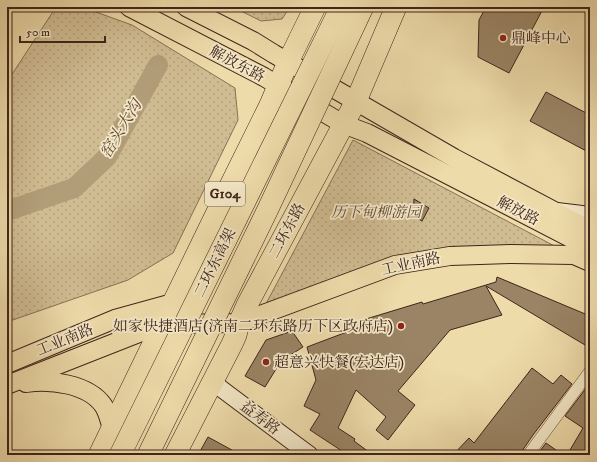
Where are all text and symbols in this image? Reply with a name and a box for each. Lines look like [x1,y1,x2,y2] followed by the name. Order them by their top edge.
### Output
[20,18,105,44] scale bar
[26,25,50,40] text: 50 m
[511,29,571,48] place label: 鼎峰中心
[498,33,508,43] marker: 鼎峰中心
[206,42,268,86] street label: 解放东路
[96,94,148,162] water label: 窑头大沟
[205,182,245,206] road number: G104
[494,192,542,230] street label: 解放路
[265,200,309,262] street label: 二环东路
[331,203,423,222] park label: 历下甸柳游园
[190,225,240,301] street label: 二环东高架
[380,248,442,280] street label: 工业南路
[113,317,393,336] place label: 如家快捷酒店(济南二环东路历下区政府店)
[34,320,96,360] street label: 工业南路
[396,321,406,331] marker: 如家快捷酒店(济南二环东路历下区政府店)
[274,353,404,372] place label: 超意兴快餐(宏达店)
[261,357,271,367] marker: 超意兴快餐(宏达店)
[236,397,284,439] street label: 益寿路

